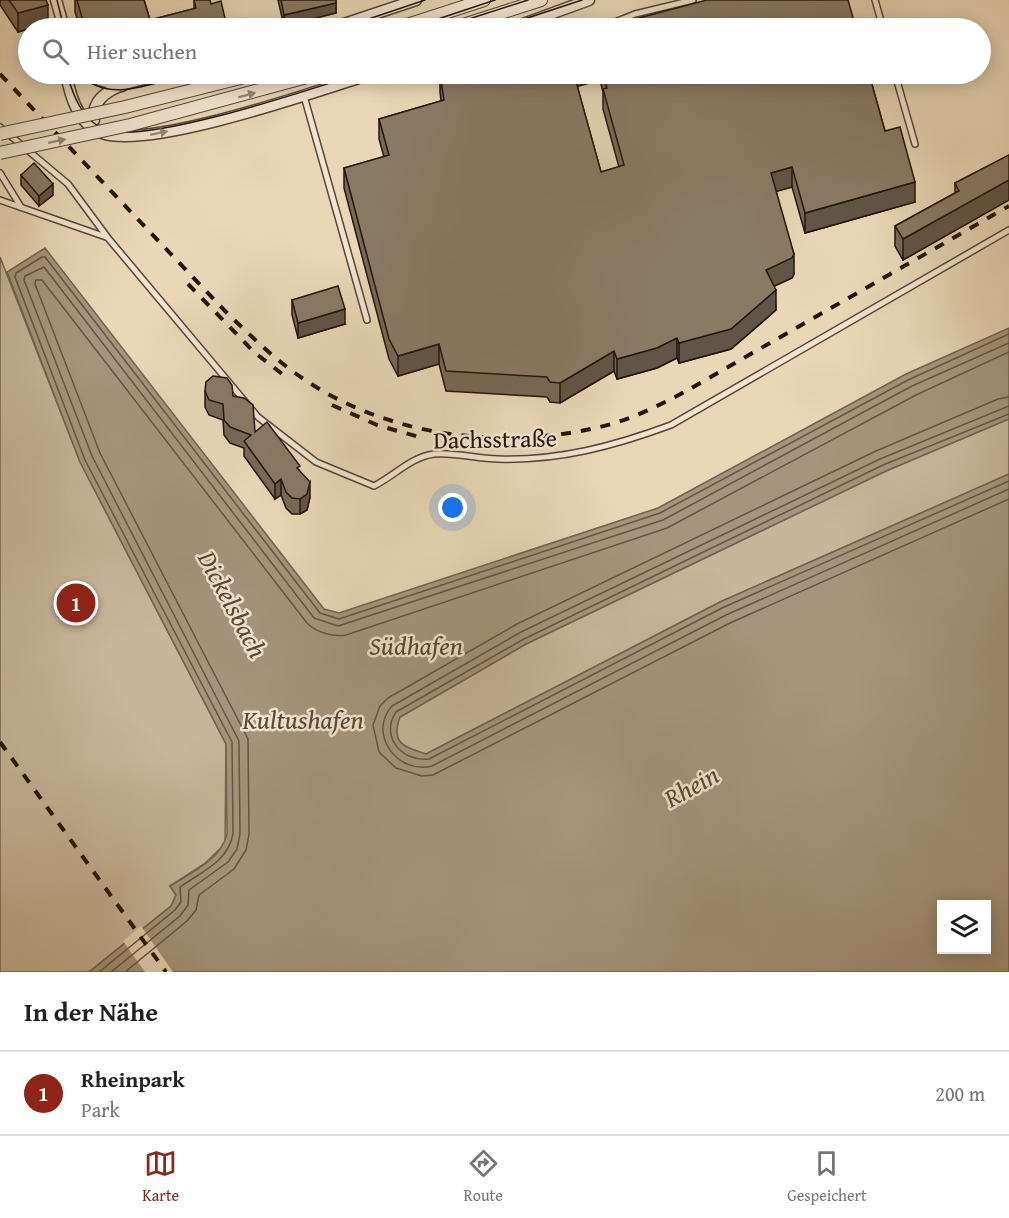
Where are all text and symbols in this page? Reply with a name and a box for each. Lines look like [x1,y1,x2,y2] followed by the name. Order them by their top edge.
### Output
[18,18,991,84] search box
[39,35,72,68] icon: search
[87,35,197,67] text: Hier suchen
[237,89,256,99] one-way arrow
[150,128,169,137] one-way arrow
[48,136,67,145] one-way arrow
[433,420,557,458] street label: Dachsstraße
[438,493,467,522] your location
[188,542,278,665] water label: Dickelsbach
[56,580,96,626] pin: 1
[369,626,463,665] water label: Südhafen
[241,700,364,739] water label: Kultushafen
[656,755,726,817] water label: Rhein
[937,900,991,954] map controls
[937,900,991,954] button: layers
[24,992,158,1031] text: In der Nähe
[81,1063,185,1095] text: Rheinpark
[38,1079,49,1108] text: 1
[935,1079,985,1108] text: 200 m
[81,1095,120,1124] text: Park
[142,1147,179,1207] tab: Karte
[464,1147,503,1207] tab: Route
[787,1147,867,1207] tab: Gespeichert

